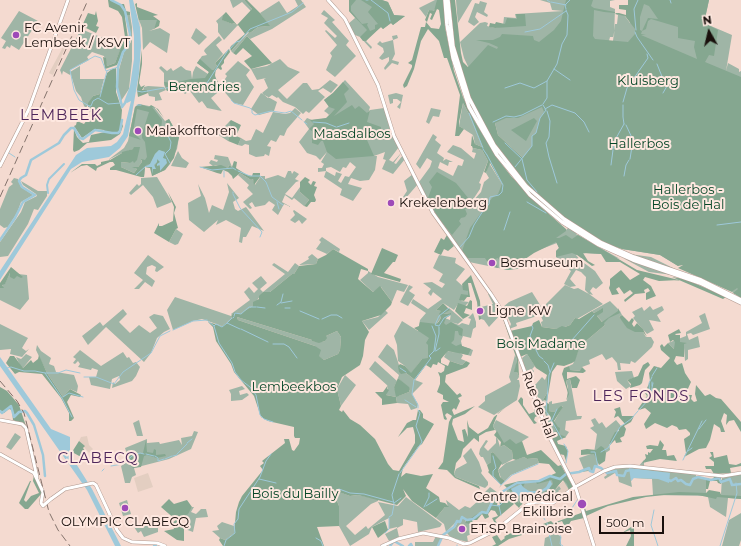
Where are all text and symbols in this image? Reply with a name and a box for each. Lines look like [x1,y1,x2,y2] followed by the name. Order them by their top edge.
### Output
[689,12,729,52] north arrow
[702,13,713,28] text: N
[24,20,130,51] place label: FC Avenir Lembeek / KSVT
[11,30,21,40] marker: FC Avenir Lembeek / KSVT
[617,73,679,89] park label: Kluisberg
[169,79,239,95] park label: Berendries
[20,107,102,125] district label: LEMBEEK
[146,123,237,139] place label: Malakofftoren
[133,126,143,136] marker: Malakofftoren
[313,126,391,142] park label: Maasdalbos
[608,136,670,152] park label: Hallerbos
[651,182,725,213] park label: Hallerbos - Bois de Hal
[399,195,487,211] place label: Krekelenberg
[386,198,396,208] marker: Krekelenberg
[500,255,584,271] place label: Bosmuseum
[487,258,497,268] marker: Bosmuseum
[488,303,551,319] place label: Ligne KW
[475,306,485,316] marker: Ligne KW
[496,336,586,352] park label: Bois Madame
[518,369,558,441] street label: Rue de Hal
[252,379,336,395] park label: Lembeekbos
[593,388,689,406] district label: LES FONDS
[57,450,139,468] district label: CLABECQ
[251,486,339,502] park label: Bois du Bailly
[473,489,573,520] place label: Centre médical Ekilibris
[576,498,588,510] marker: Centre médical Ekilibris
[120,503,130,513] marker: OLYMPIC CLABECQ
[601,508,666,534] scale bar
[61,514,189,530] place label: OLYMPIC CLABECQ
[606,515,645,530] text: 500 m
[470,521,572,537] place label: ET.SP. Brainoise
[457,524,467,534] marker: ET.SP. Brainoise

